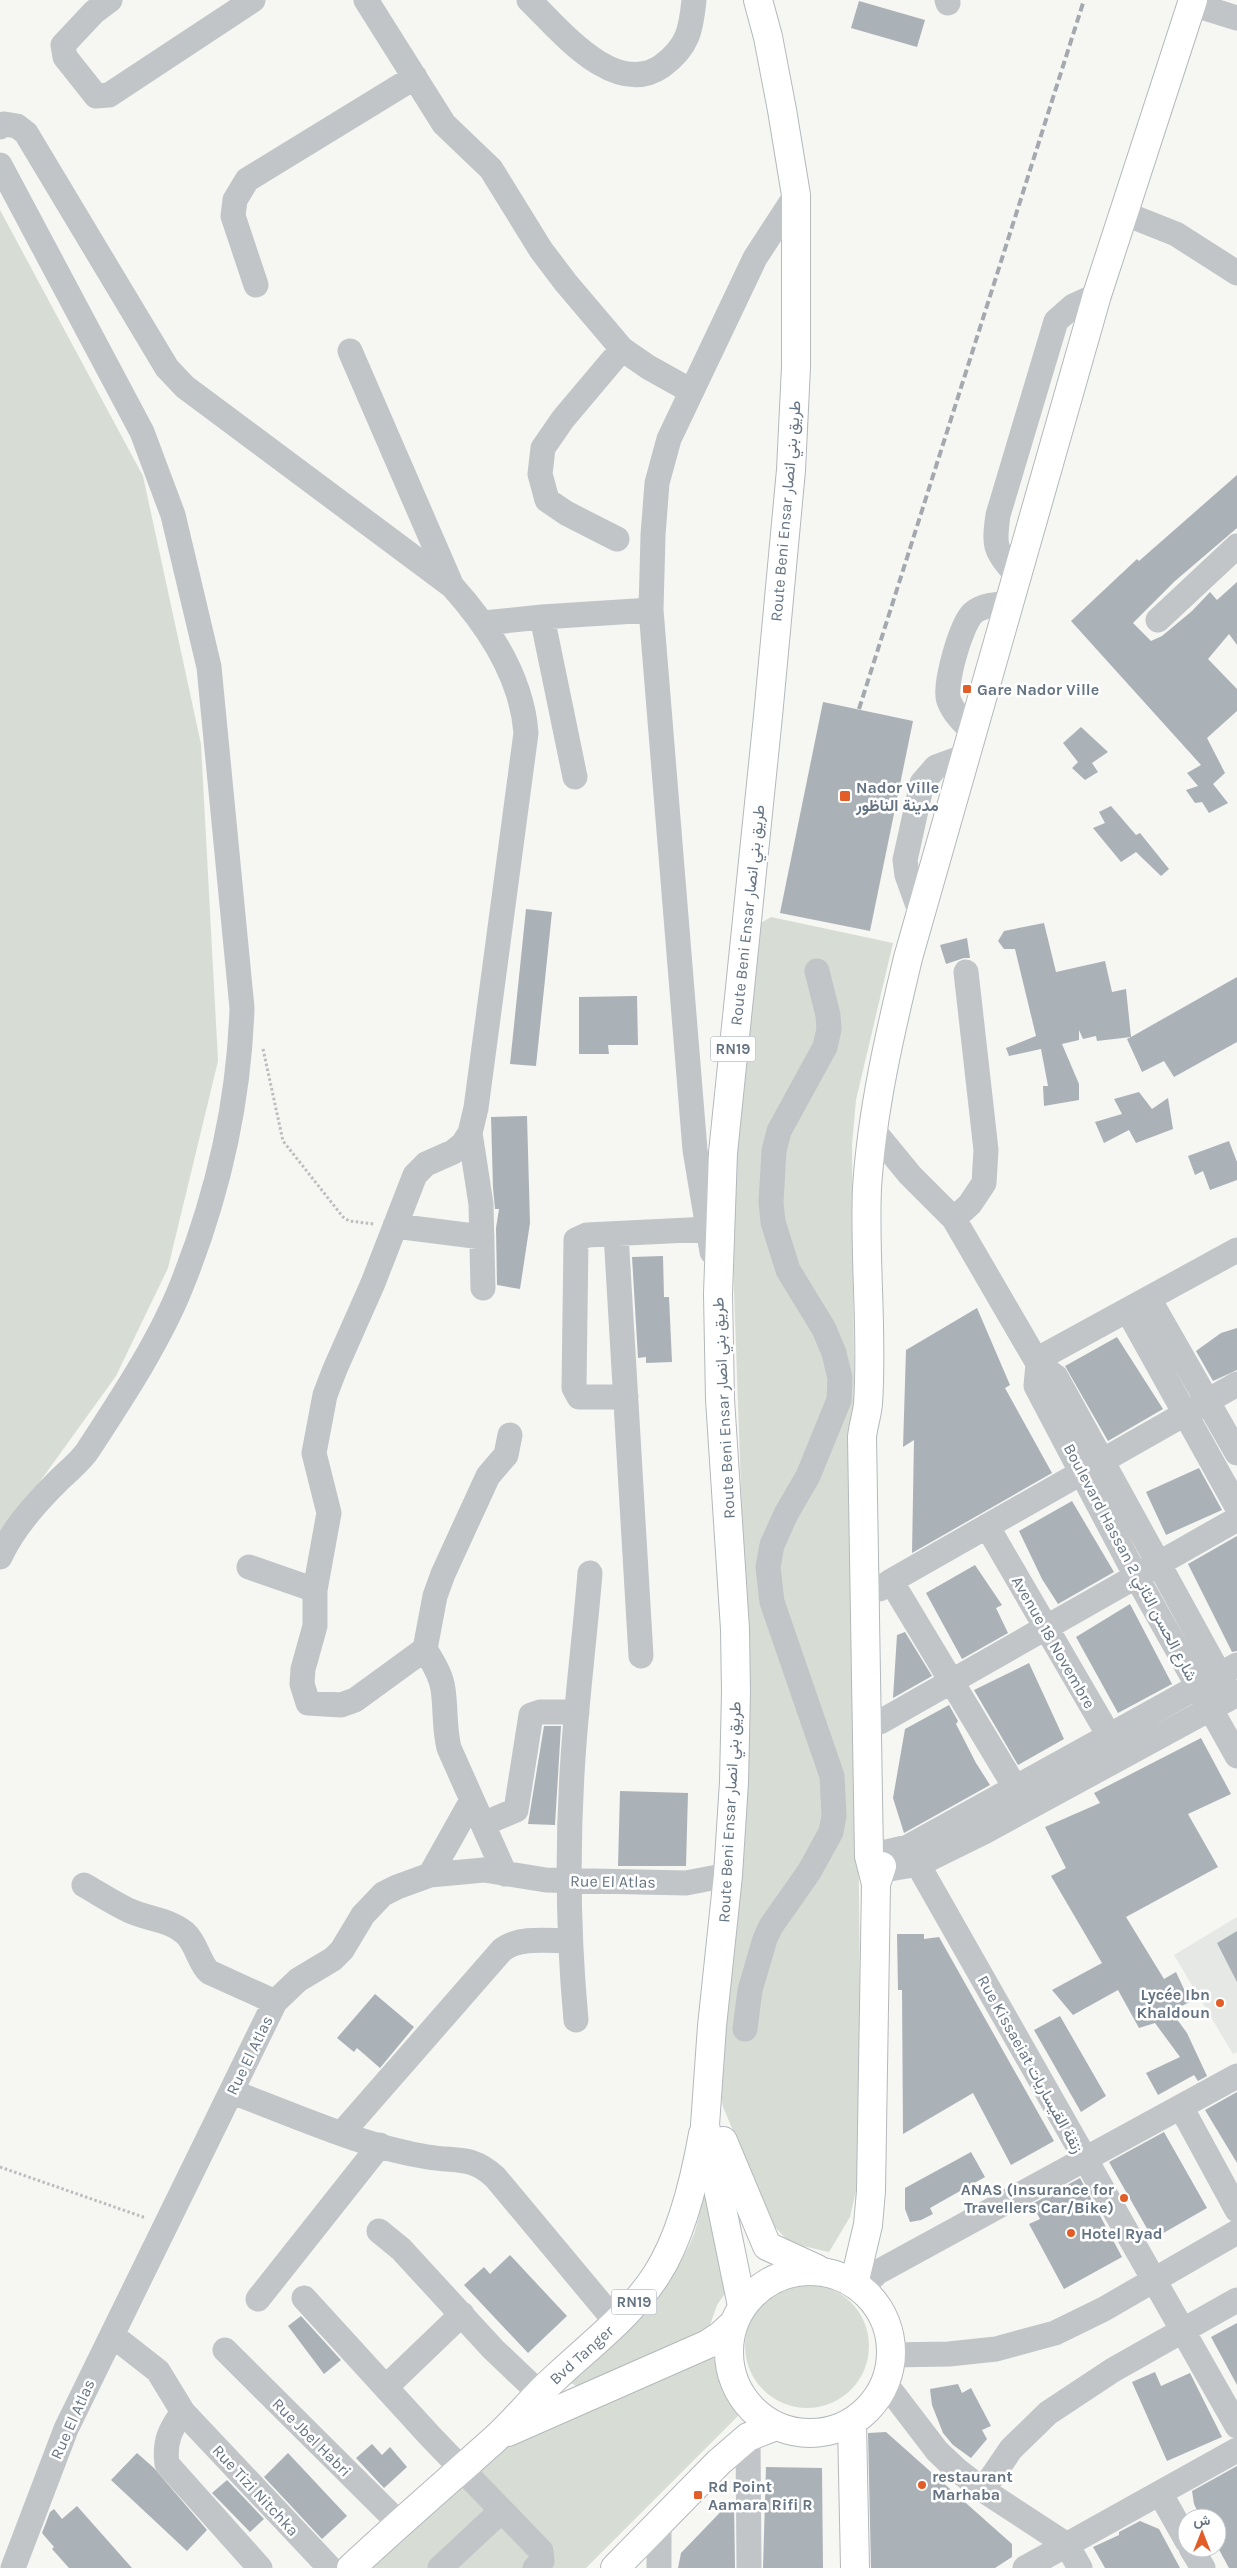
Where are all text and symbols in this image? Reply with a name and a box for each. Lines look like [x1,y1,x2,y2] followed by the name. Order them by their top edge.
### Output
[766,400,809,623] street label: Route Beni Ensar طريق بني انصار
[977,680,1099,699] place label: Gare Nador Ville
[961,683,973,695] marker: Gare Nador Ville
[855,778,939,816] place label: Nador Ville مدينة الناظور
[838,789,852,803] marker: Nador Ville مدينة الناظور
[726,804,773,1027] street label: Route Beni Ensar طريق بني انصار
[710,1036,756,1062] road number: RN19
[708,1297,743,1519] street label: Route Beni Ensar طريق بني انصار
[1056,1440,1201,1686] street label: Boulevard Hassan 2 شارع الحسن الثاني
[1008,1573,1099,1712] street label: Avenue 18 Novembre
[714,1701,749,1923] street label: Route Beni Ensar طريق بني انصار
[570,1871,656,1892] street label: Rue El Atlas
[973,1972,1088,2157] street label: Rue Kissaeiat زنقة القيساريات
[1136,1985,1210,2022] place label: Lycée Ibn Khaldoun
[1214,1997,1226,2009] marker: Lycée Ibn Khaldoun
[222,2013,277,2098] street label: Rue El Atlas
[961,2180,1115,2217] place label: ANAS (Insurance for Travellers Car/Bike)
[1118,2192,1130,2204] marker: ANAS (Insurance for Travellers Car/Bike)
[1081,2224,1163,2243] place label: Hotel Ryad
[1065,2227,1077,2239] marker: Hotel Ryad
[612,2290,656,2314] road number: RN19
[545,2321,618,2389] street label: Bvd Tanger
[46,2376,99,2462] street label: Rue El Atlas
[268,2394,355,2481] street label: Rue Jbel Habri
[208,2441,303,2540] street label: Rue Tizi Nitchka
[932,2467,1013,2504] place label: restaurant Marhaba
[708,2477,813,2514] place label: Rd Point Aamara Rifi R
[916,2479,928,2491] marker: restaurant Marhaba
[692,2489,704,2501] marker: Rd Point Aamara Rifi R
[1177,2508,1227,2558] north arrow
[1194,2512,1211,2529] text: ش

